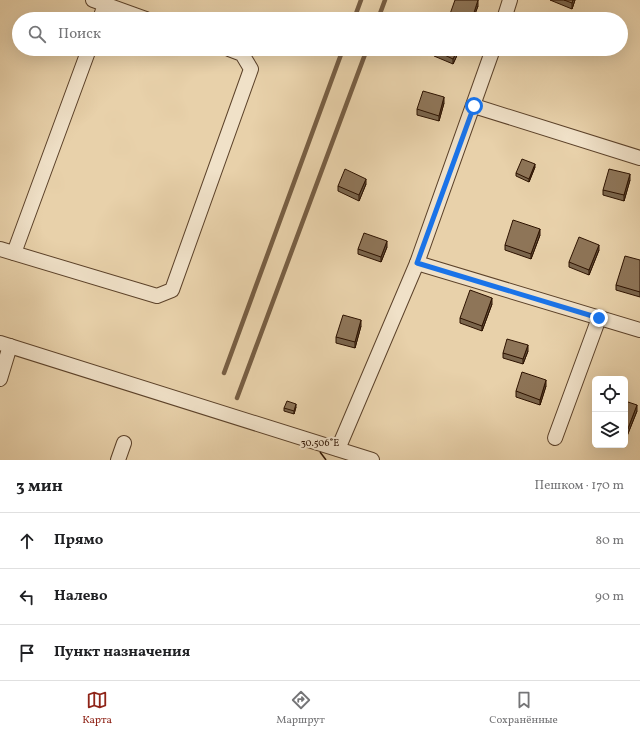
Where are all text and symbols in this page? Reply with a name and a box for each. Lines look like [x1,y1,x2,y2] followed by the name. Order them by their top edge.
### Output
[12,12,628,56] search box
[26,23,48,45] icon: search
[58,24,101,45] text: Поиск
[465,97,483,115] route start
[590,309,608,327] route end
[592,376,628,448] map controls
[592,376,628,412] button: locate
[592,412,628,448] button: layers
[301,436,339,450] text: 30.506°E
[16,475,63,498] text: 3 мин
[535,477,624,495] text: Пешком · 170 m
[16,530,38,552] icon: ahead
[54,530,103,551] text: Прямо
[595,532,624,550] text: 80 m
[16,586,38,608] icon: left
[54,586,108,607] text: Налево
[595,588,624,606] text: 90 m
[16,642,38,664] icon: arrive
[54,642,190,663] text: Пункт назначения
[82,689,112,728] tab: Карта
[276,689,325,728] tab: Маршрут
[489,689,558,728] tab: Сохранённые

